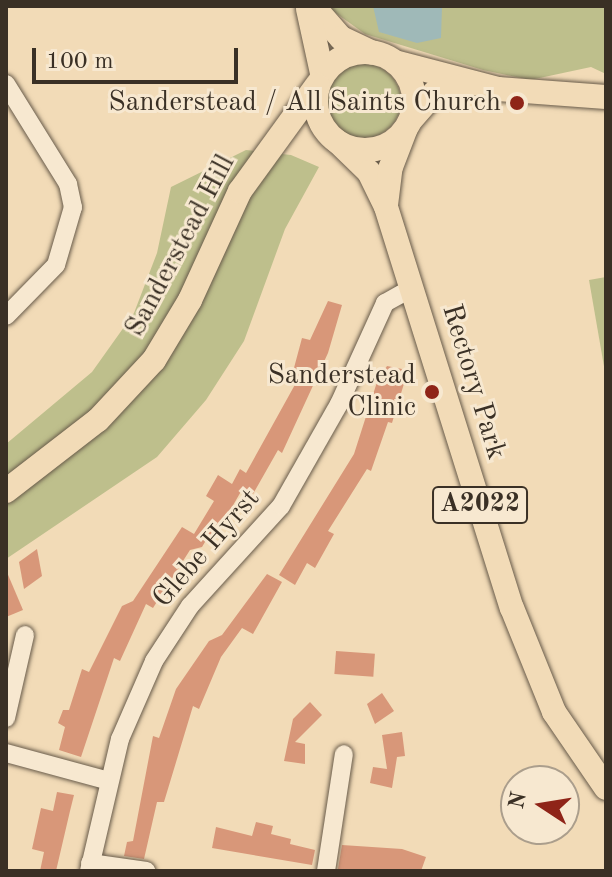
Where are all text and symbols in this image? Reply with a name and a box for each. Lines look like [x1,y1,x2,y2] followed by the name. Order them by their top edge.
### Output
[36,32,242,82] scale bar
[46,50,114,74] text: 100 m
[108,86,501,120] place label: Sanderstead / All Saints Church
[508,94,526,112] marker: Sanderstead / All Saints Church
[119,149,243,343] street label: Sanderstead Hill
[433,300,513,464] street label: Rectory Park
[267,359,416,425] place label: Sanderstead Clinic
[423,383,441,401] marker: Sanderstead Clinic
[146,483,268,615] street label: Glebe Hyrst
[432,483,528,527] road number: A2022
[500,765,580,845] north arrow
[506,790,531,811] text: N

